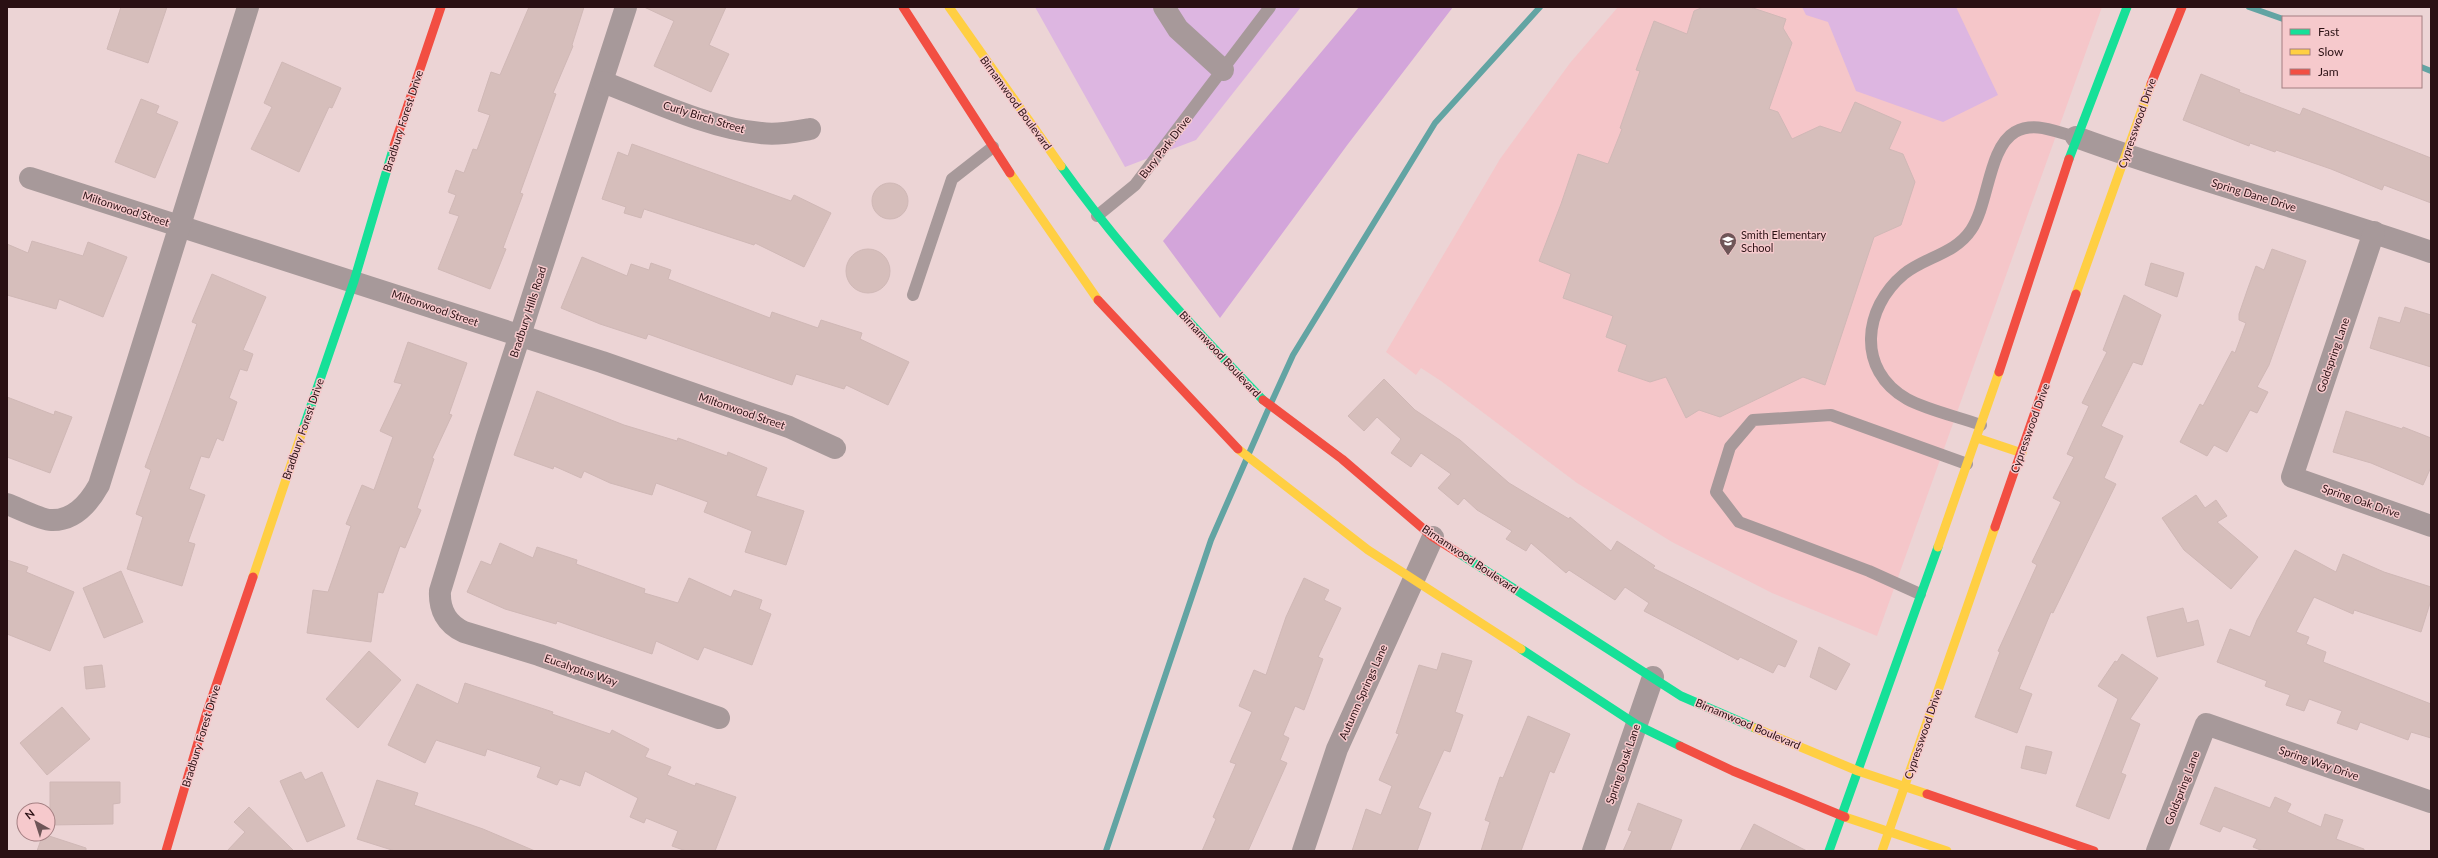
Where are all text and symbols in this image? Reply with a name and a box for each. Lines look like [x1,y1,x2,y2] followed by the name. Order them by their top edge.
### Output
[2282,16,2422,88] legend
[2318,24,2340,39] text: Fast
[2318,44,2344,59] text: Slow
[978,53,1055,152] street label: Birnamwood Boulevard
[2318,64,2339,79] text: Jam
[380,68,425,173] street label: Bradbury Forest Drive
[2115,76,2158,170] street label: Cypresswood Drive
[662,98,747,135] street label: Curly Birch Street
[1136,113,1193,181] street label: Bury Park Drive
[2210,175,2298,214] street label: Spring Dane Drive
[81,188,171,229] street label: Miltonwood Street
[1741,228,1826,254] place label: Smith Elementary School
[1718,231,1738,256] school or university icon: Smith Elementary School
[507,265,548,359] street label: Bradbury Hills Road
[390,287,480,328] street label: Miltonwood Street
[1177,308,1264,399] street label: Birnamwood Boulevard
[2314,316,2351,394] street label: Goldspring Lane
[279,376,326,481] street label: Bradbury Forest Drive
[2007,381,2052,474] street label: Cypresswood Drive
[697,390,787,431] street label: Miltonwood Street
[2320,481,2402,520] street label: Spring Oak Drive
[1420,522,1521,596] street label: Birnamwood Boulevard
[1336,642,1389,741] street label: Autumn Springs Lane
[543,651,620,688] street label: Eucalyptus Way
[179,683,222,789] street label: Bradbury Forest Drive
[1901,687,1944,781] street label: Cypresswood Drive
[1694,695,1803,752] street label: Birnamwood Boulevard
[1603,722,1642,806] street label: Spring Dusk Lane
[2277,743,2361,782] street label: Spring Way Drive
[2161,749,2202,827] street label: Goldspring Lane
[16,802,56,842] north arrow
[22,806,37,822] text: N

